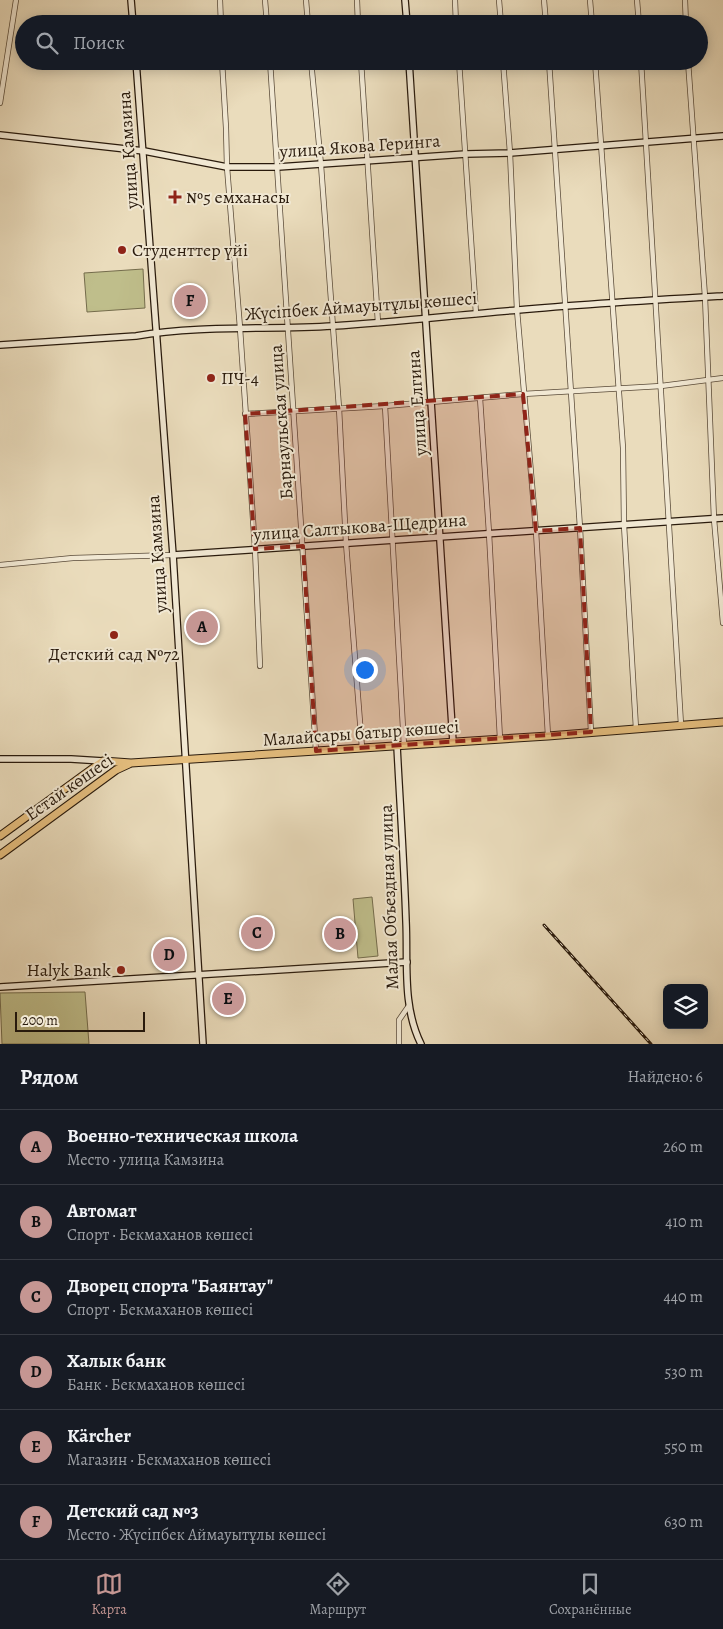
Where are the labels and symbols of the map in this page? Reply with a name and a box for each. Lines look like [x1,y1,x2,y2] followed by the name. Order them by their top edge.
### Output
[112,90,144,211] street label: улица Камзина
[278,128,442,164] street label: улица Якова Геринга
[186,185,290,209] place label: №5 емханасы
[168,190,182,204] marker: №5 емханасы
[132,238,248,262] place label: Студенттер үйі
[116,244,128,256] marker: Студенттер үйі
[174,282,206,320] pin: F
[244,286,478,326] street label: Жүсіпбек Аймауытұлы көшесі
[264,343,298,500] street label: Барнаульская улица
[401,349,433,458] street label: улица Елгина
[221,366,259,390] place label: ПЧ-4
[205,372,217,384] marker: ПЧ-4
[141,494,173,615] street label: улица Камзина
[252,508,468,546] street label: улица Салтыкова-Щедрина
[186,608,218,646] pin: A
[108,629,120,641] marker: Детский сад №72
[48,642,180,666] place label: Детский сад №72
[352,657,378,683] your location
[262,714,460,752] street label: Малайсары батыр көшесі
[20,748,118,826] street label: Естай көшесі
[374,803,404,990] street label: Малая Объездная улица
[241,914,273,952] pin: C
[324,915,356,953] pin: B
[153,936,185,974] pin: D
[27,958,111,982] place label: Halyk Bank
[115,964,127,976] marker: Halyk Bank
[212,980,244,1018] pin: E
[15,1009,145,1032] scale bar

